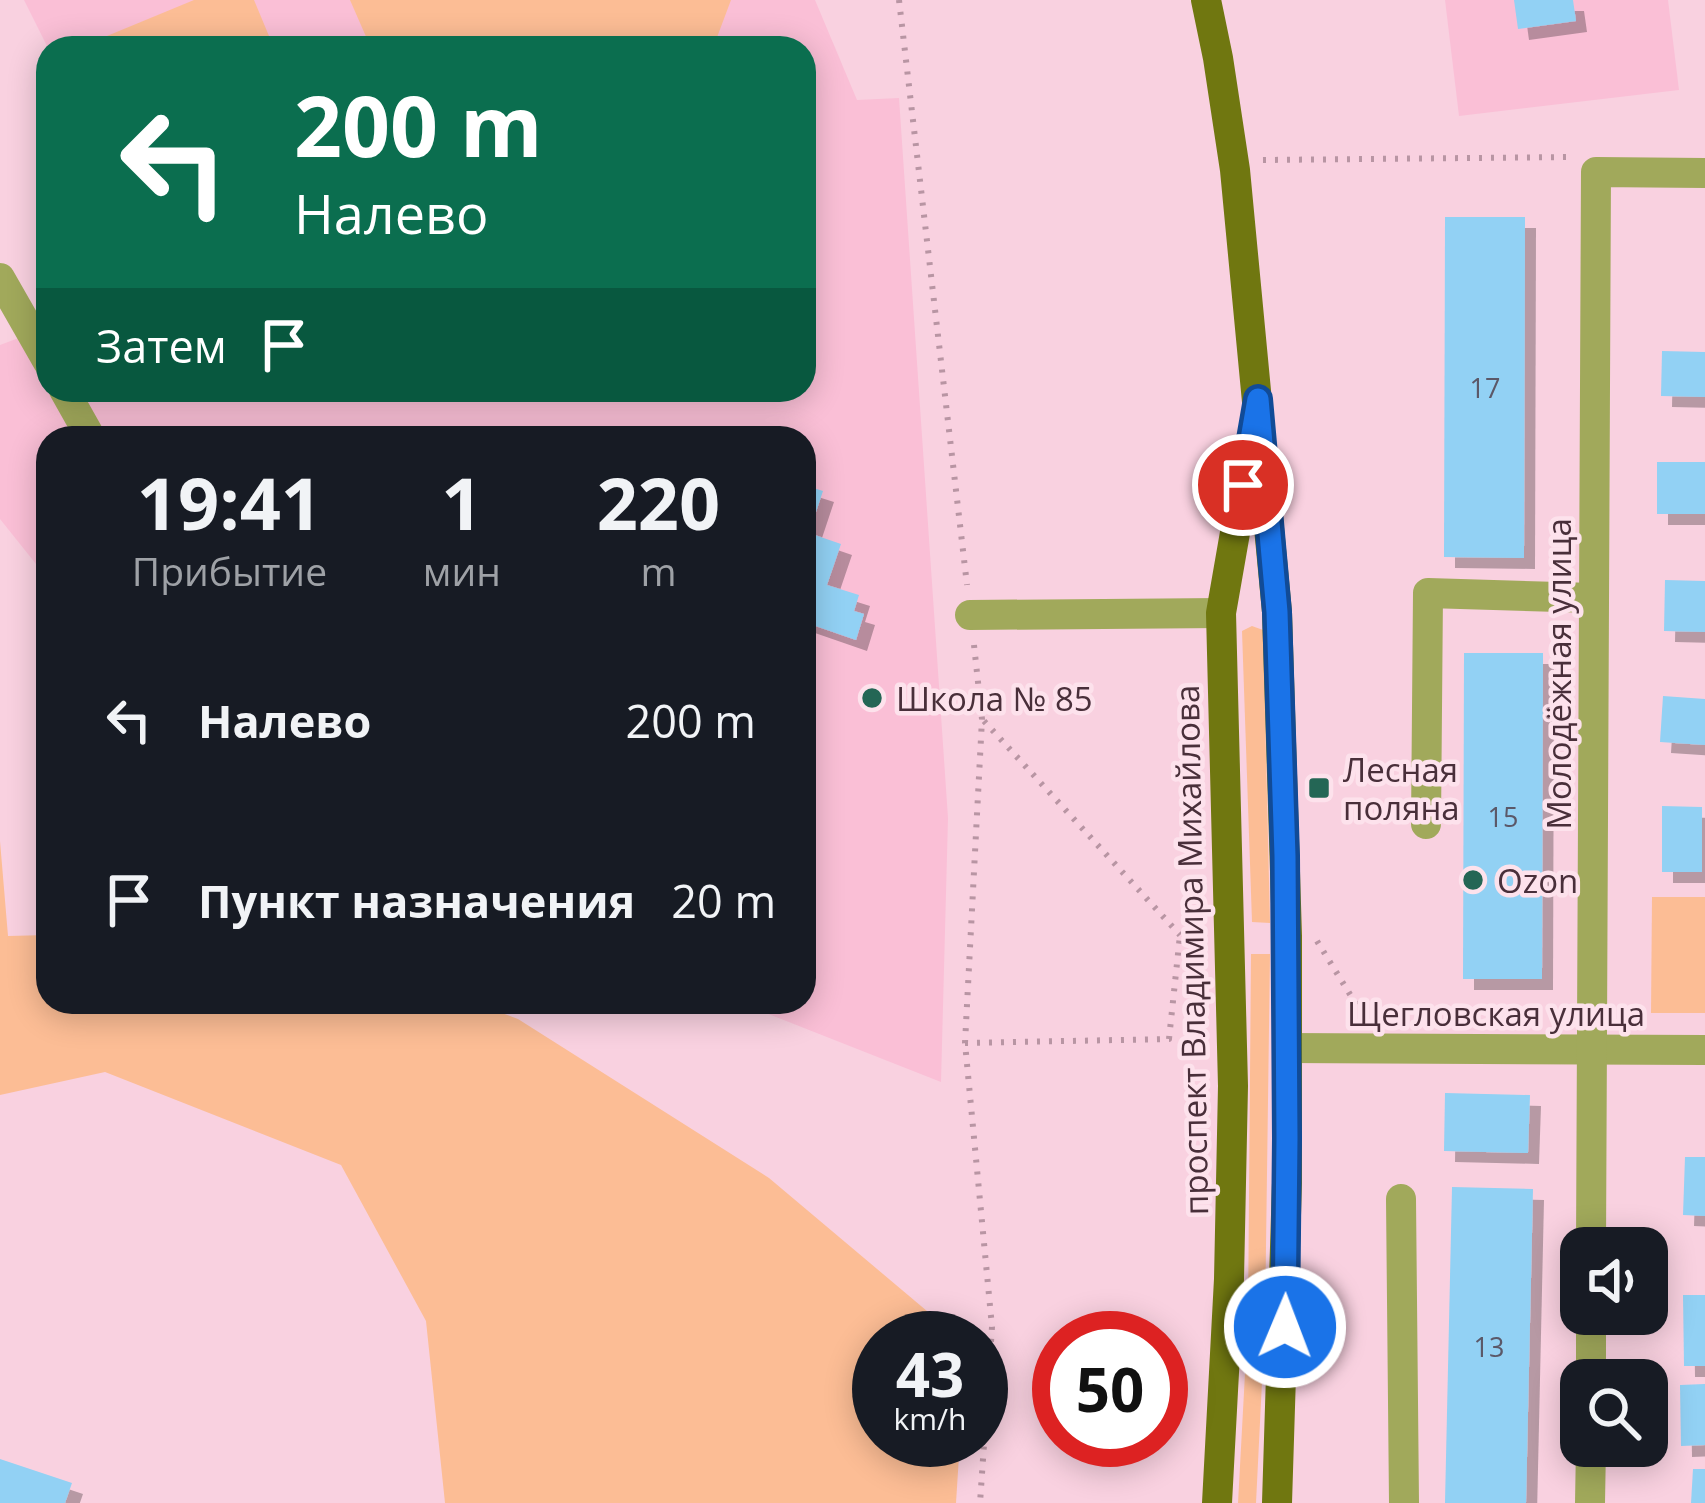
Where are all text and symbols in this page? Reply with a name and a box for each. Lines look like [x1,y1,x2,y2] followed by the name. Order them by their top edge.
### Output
[294,67,542,182] text: 200 m
[96,84,252,240] icon: left
[294,176,489,250] text: Налево
[251,312,317,378] icon: arrive
[96,315,227,376] text: Затем
[1470,369,1500,406] house number: 17
[1192,434,1294,536] pin
[1210,452,1276,518] icon: arrive
[137,453,322,551] text: 19:41
[441,453,482,551] text: 1
[597,453,720,551] text: 220
[1536,518,1581,830] street label: Молодёжная улица
[132,544,327,597] text: Прибытие
[423,544,501,597] text: мин
[640,544,676,597] text: m
[896,676,1093,721] place label: Школа № 85
[1164,684,1218,1216] street label: проспект Владимира Михайлова
[859,685,885,711] marker: Школа № 85
[96,687,162,753] icon: left
[198,690,371,751] text: Налево
[625,690,756,751] text: 200 m
[1343,747,1460,830] place label: Лесная поляна
[1306,775,1332,801] marker: Лесная поляна
[1488,798,1518,835] house number: 15
[1497,858,1578,903] place label: Ozon
[96,867,162,933] icon: arrive
[1460,867,1486,893] marker: Ozon
[198,870,635,931] text: Пункт назначения
[671,870,776,931] text: 20 m
[1347,991,1645,1036] street label: Щегловская улица
[1560,1227,1668,1467] map controls
[1560,1227,1668,1335] button: sound
[1222,1264,1348,1390] position arrow
[1032,1311,1188,1467] speed limit sign: 50
[1474,1328,1504,1365] house number: 13
[896,1333,964,1415] text: 43
[1560,1359,1668,1467] button: search
[894,1398,966,1439] text: km/h

